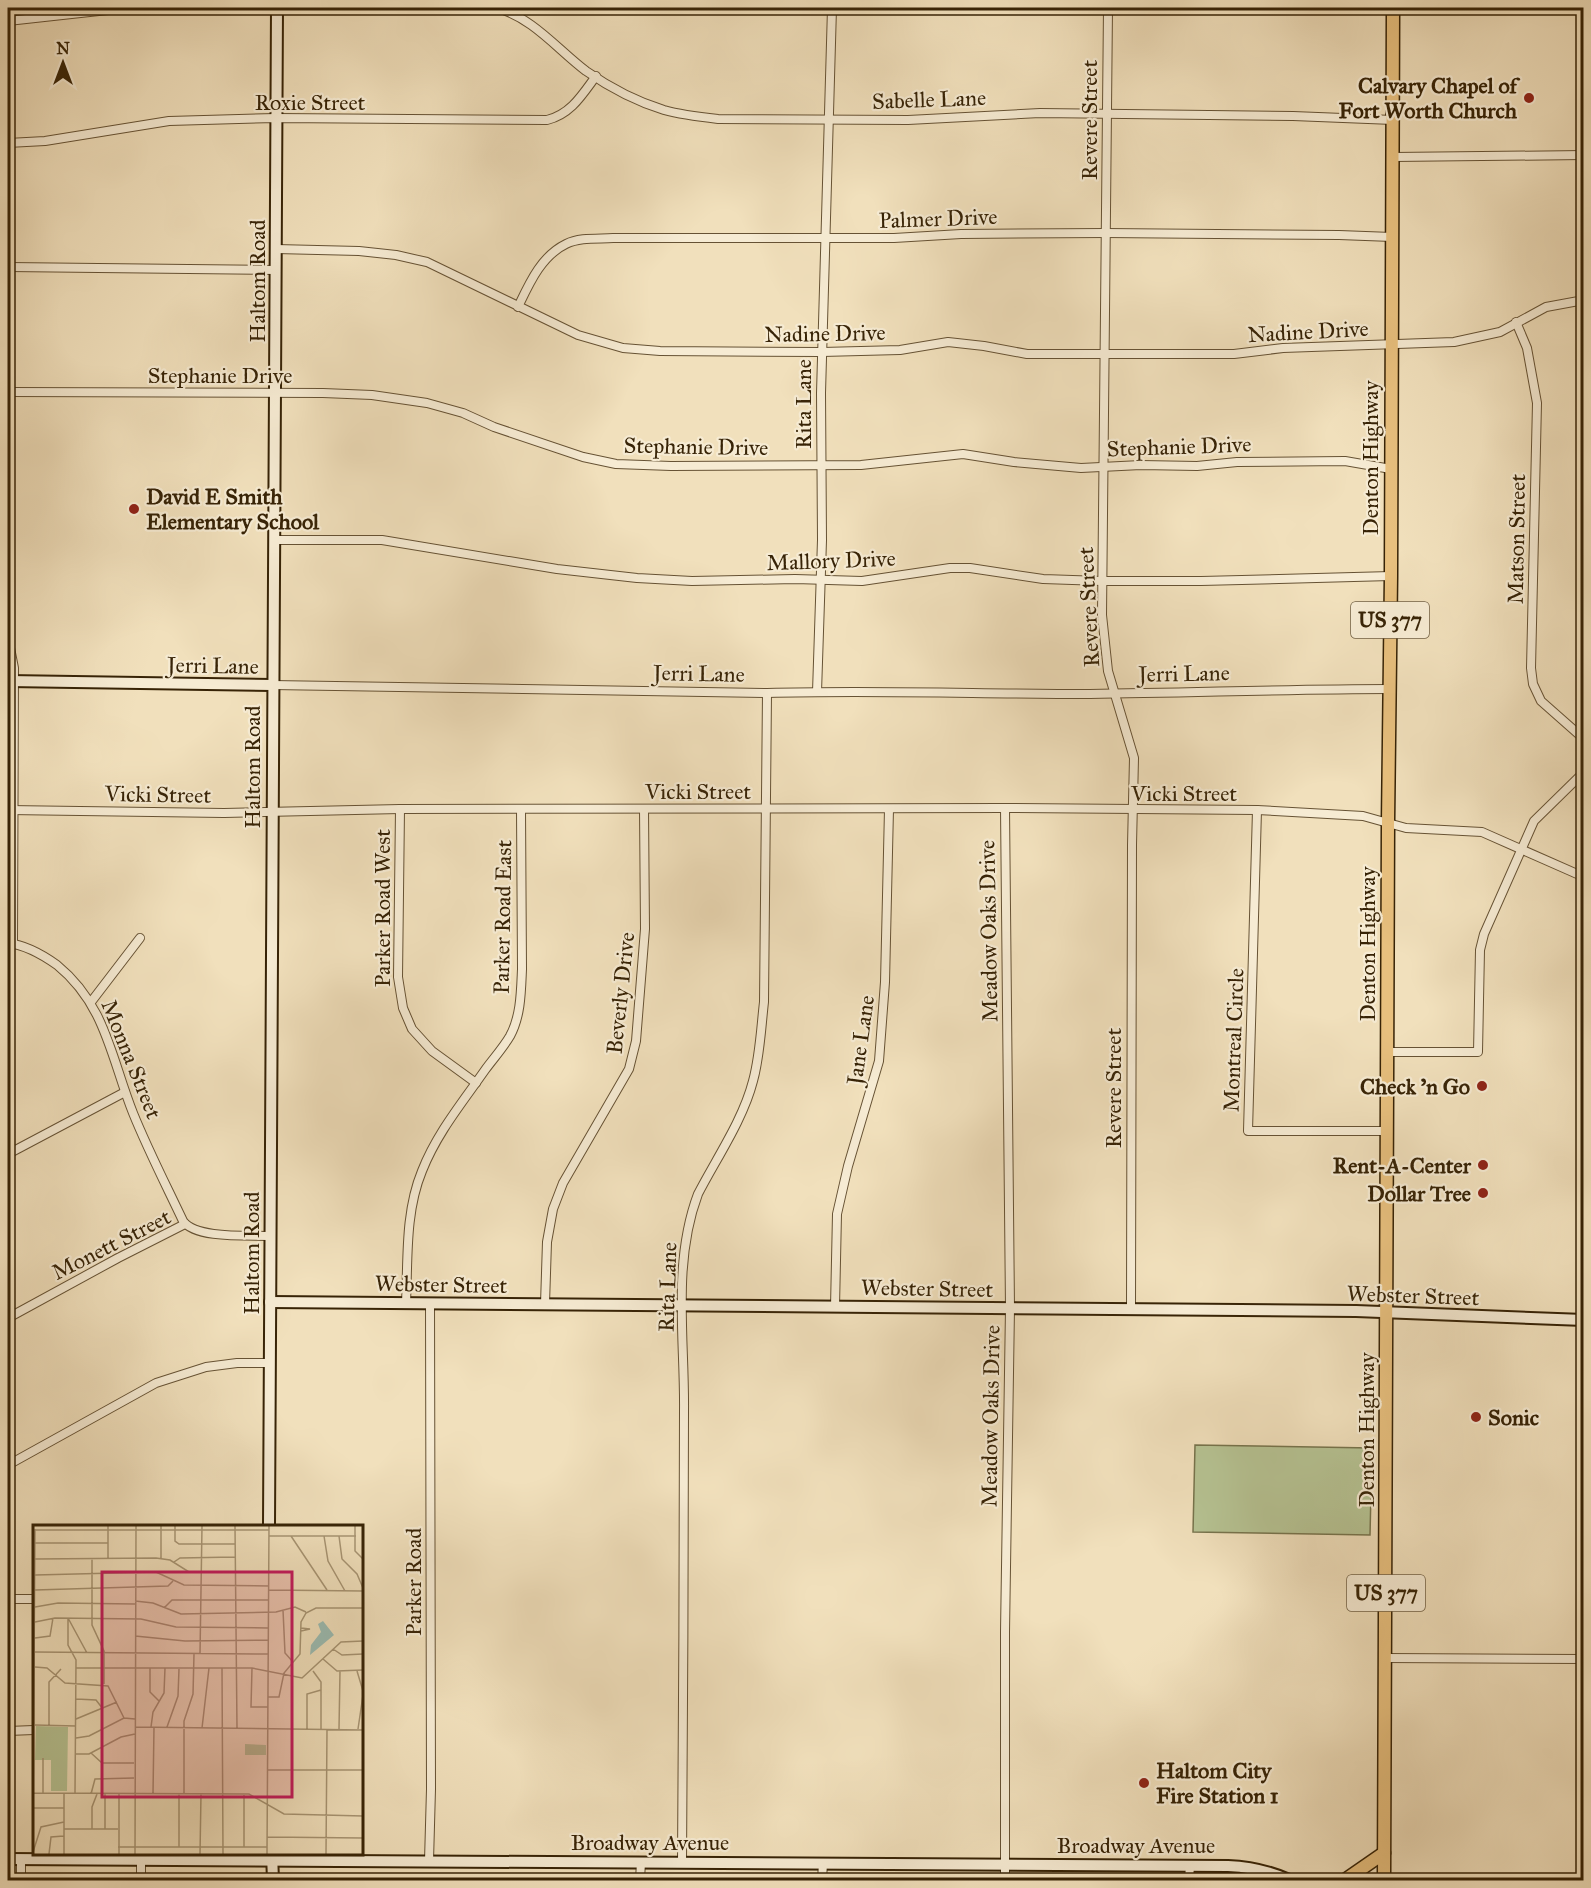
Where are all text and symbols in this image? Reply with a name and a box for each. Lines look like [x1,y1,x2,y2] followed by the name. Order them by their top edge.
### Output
[33,33,93,93] north arrow
[56,39,70,58] text: N
[1076,60,1103,180] street label: Revere Street
[1339,72,1521,124] place label: Calvary Chapel of Fort Worth Church
[872,84,987,115] street label: Sabelle Lane
[255,89,366,116] street label: Roxie Street
[1522,91,1536,105] marker: Calvary Chapel of Fort Worth Church
[878,203,998,234] street label: Palmer Drive
[244,219,271,343] street label: Haltom Road
[1247,315,1369,348] street label: Nadine Drive
[764,319,886,348] street label: Nadine Drive
[790,359,817,449] street label: Rita Lane
[148,362,292,389] street label: Stephanie Drive
[1357,380,1384,536] street label: Denton Highway
[1106,430,1252,463] street label: Stephanie Drive
[623,432,769,461] street label: Stephanie Drive
[1502,473,1531,604] street label: Matson Street
[146,483,320,535] place label: David E Smith Elementary School
[127,502,141,516] marker: David E Smith Elementary School
[766,545,896,576] street label: Mallory Drive
[1072,546,1105,668] street label: Revere Street
[1351,602,1429,638] road number: US 377
[165,651,259,680] street label: Jerri Lane
[651,659,745,688] street label: Jerri Lane
[1136,659,1230,688] street label: Jerri Lane
[239,705,266,829] street label: Haltom Road
[644,778,751,805] street label: Vicki Street
[104,780,212,809] street label: Vicki Street
[1130,780,1237,807] street label: Vicki Street
[369,829,396,987] street label: Parker Road West
[488,839,517,994] street label: Parker Road East
[973,840,1004,1022] street label: Meadow Oaks Drive
[1354,866,1381,1022] street label: Denton Highway
[601,931,640,1055] street label: Beverly Drive
[1217,968,1250,1112] street label: Montreal Circle
[841,994,880,1089] street label: Jane Lane
[95,996,168,1123] street label: Monna Street
[1100,1028,1127,1148] street label: Revere Street
[1360,1073,1470,1100] place label: Check ’n Go
[1475,1079,1489,1093] marker: Check ’n Go
[1333,1152,1472,1179] place label: Rent-A-Center
[1476,1158,1490,1172] marker: Rent-A-Center
[1367,1180,1471,1207] place label: Dollar Tree
[1476,1186,1490,1200] marker: Dollar Tree
[238,1191,265,1315] street label: Haltom Road
[47,1203,175,1286] street label: Monett Street
[652,1242,683,1332] street label: Rita Lane
[375,1270,508,1299] street label: Webster Street
[861,1274,994,1303] street label: Webster Street
[1346,1280,1480,1311] street label: Webster Street
[975,1325,1006,1507] street label: Meadow Oaks Drive
[1353,1352,1380,1508] street label: Denton Highway
[1488,1404,1540,1431] place label: Sonic
[1469,1410,1483,1424] marker: Sonic
[33,1525,363,1855] inset map
[400,1528,427,1636] street label: Parker Road
[1347,1575,1425,1611] road number: US 377
[1156,1757,1279,1809] place label: Haltom City Fire Station 1
[1137,1776,1151,1790] marker: Haltom City Fire Station 1
[571,1829,729,1856] street label: Broadway Avenue
[1057,1832,1215,1859] street label: Broadway Avenue

